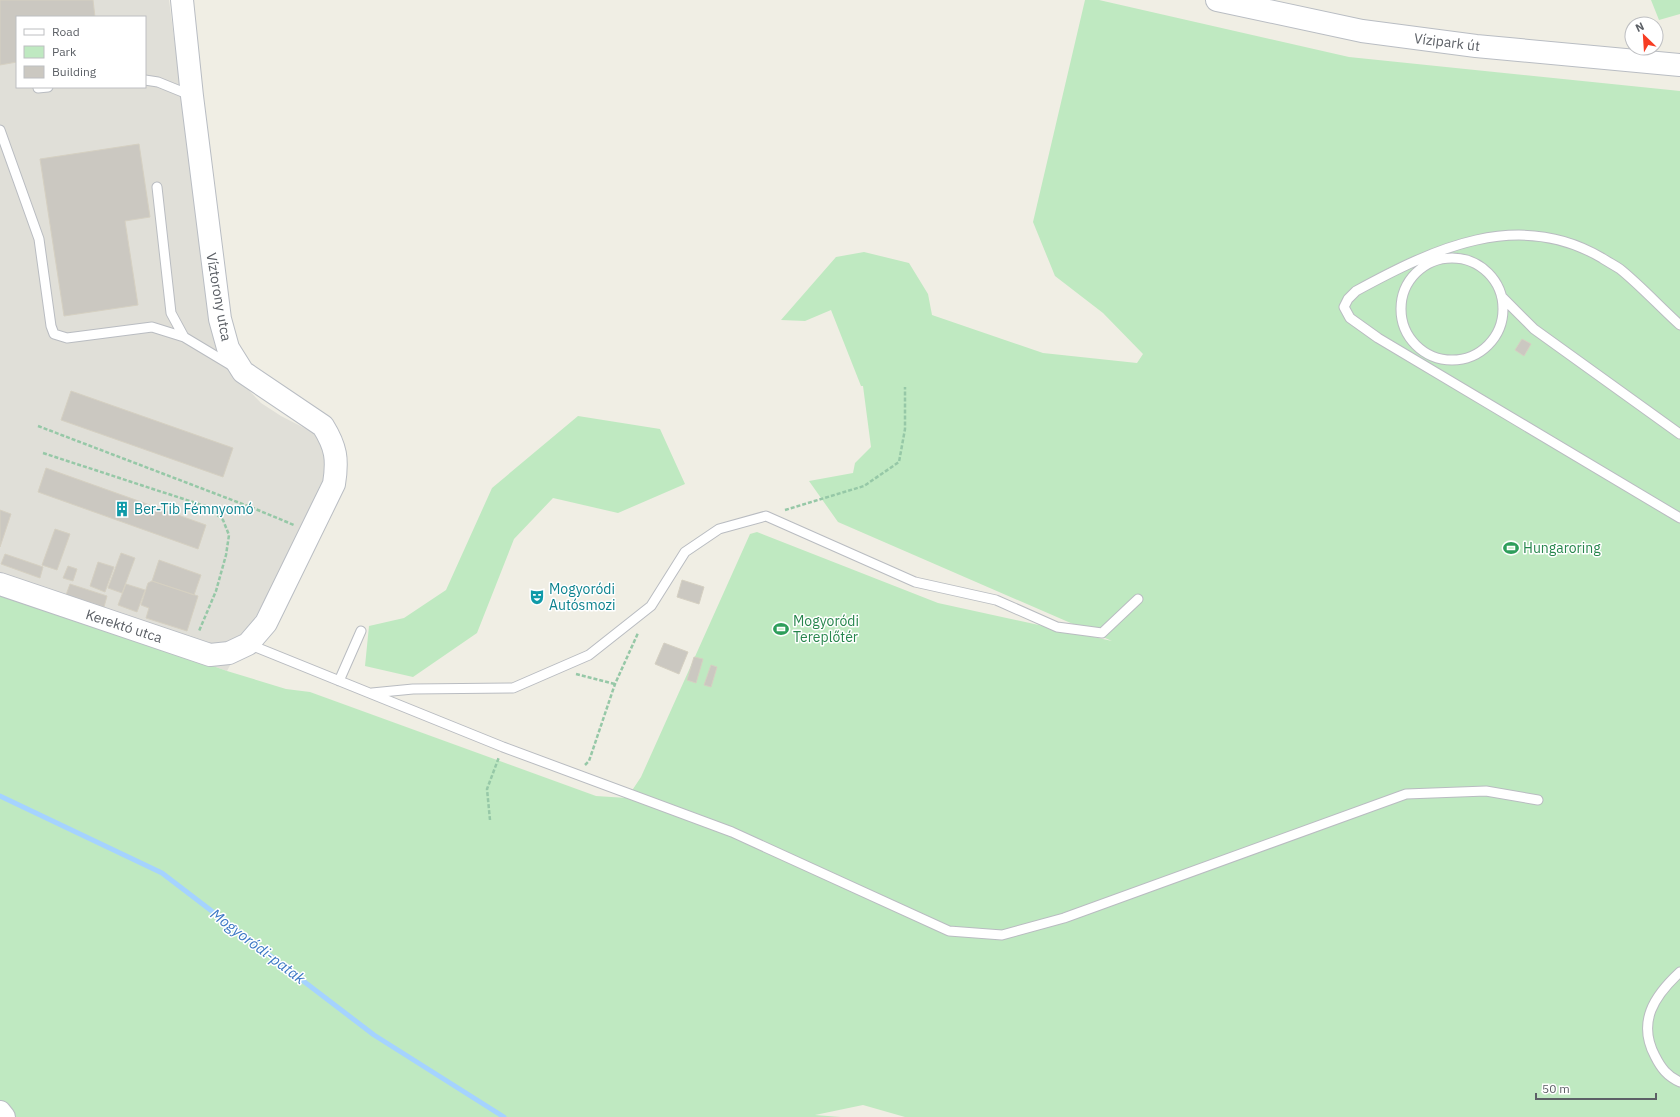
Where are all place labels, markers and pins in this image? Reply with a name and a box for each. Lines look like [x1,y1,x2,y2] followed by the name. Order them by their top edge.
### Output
[113,500,131,518] building icon: Ber-Tib Fémnyomó
[134,500,254,518] place label: Ber-Tib Fémnyomó
[1502,539,1520,557] sports icon: Hungaroring
[1523,539,1601,557] place label: Hungaroring
[549,580,615,614] place label: Mogyoródi Autósmozi
[528,588,546,606] theatre icon: Mogyoródi Autósmozi
[793,612,859,646] place label: Mogyoródi Tereplőtér
[772,620,790,638] sports icon: Mogyoródi Tereplőtér

